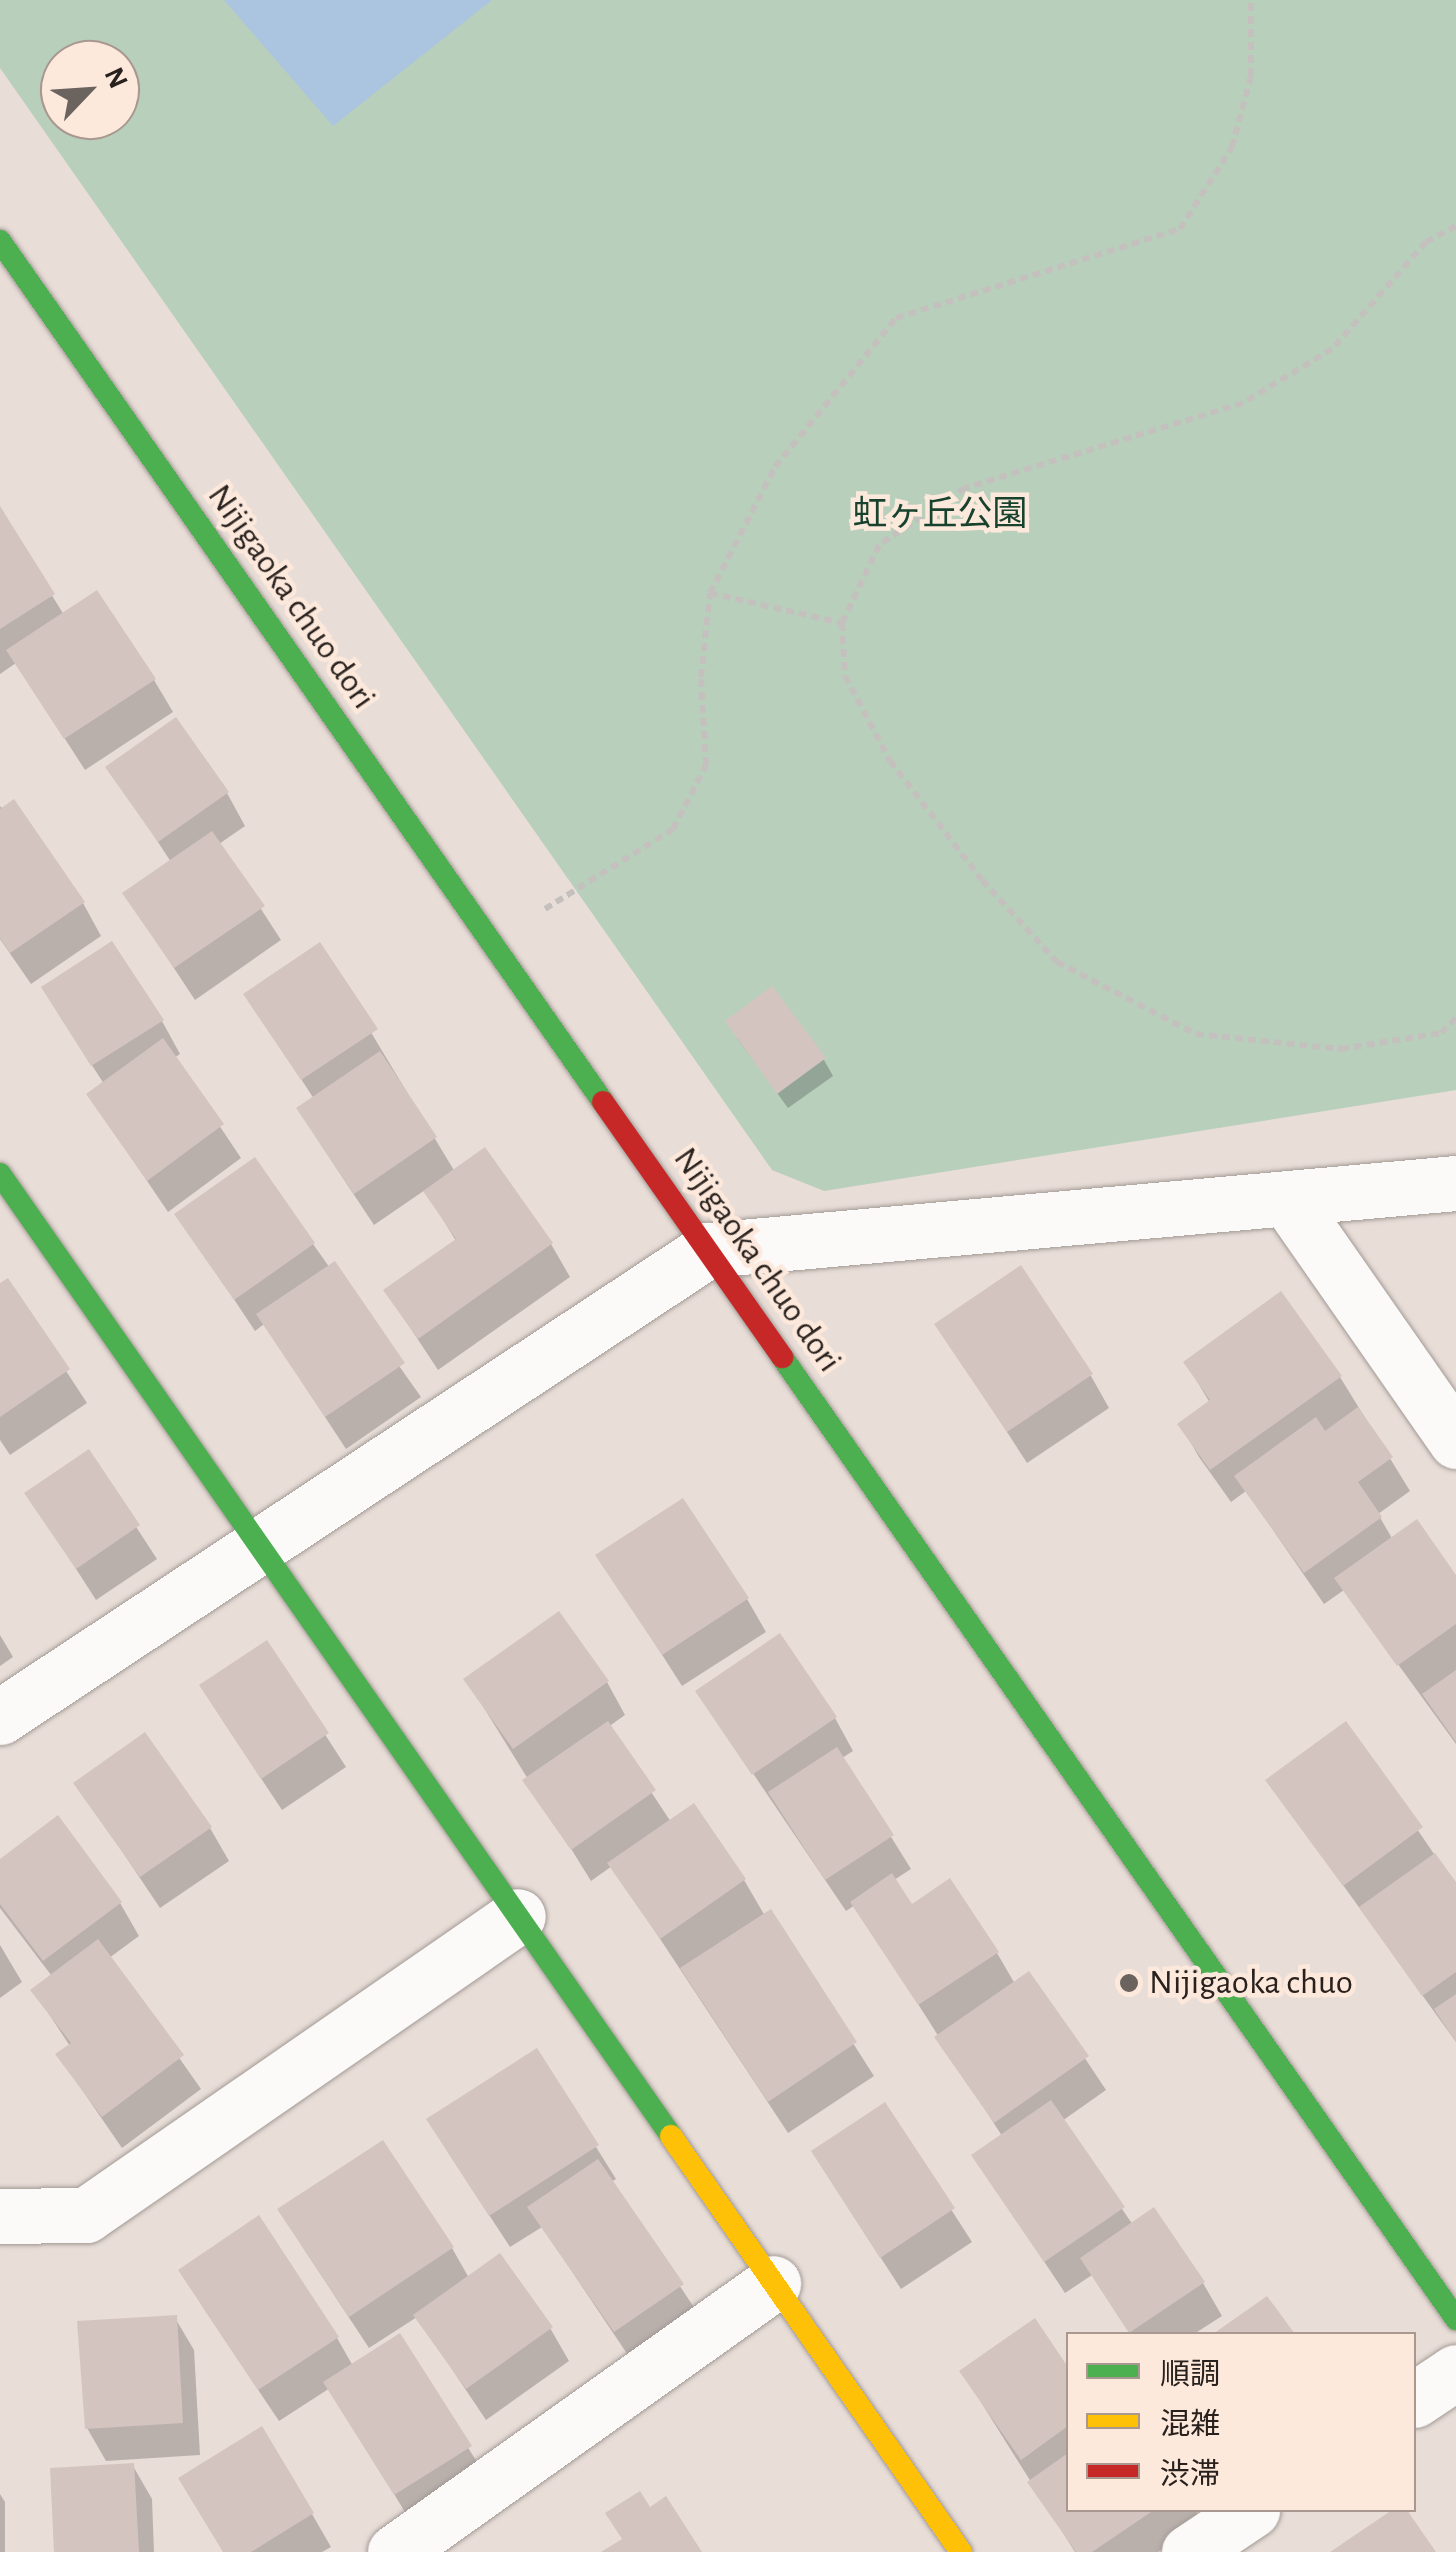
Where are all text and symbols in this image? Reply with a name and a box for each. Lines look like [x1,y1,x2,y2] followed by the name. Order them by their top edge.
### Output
[40,40,140,140] north arrow
[99,63,132,93] text: N
[198,477,384,717] street label: Nijigaoka chuo dori
[853,494,1027,536] park label: 虹ヶ丘公園
[664,1140,850,1380] street label: Nijigaoka chuo dori
[1149,1962,1353,2004] place label: Nijigaoka chuo
[1118,1972,1140,1994] marker: Nijigaoka chuo
[1066,2332,1416,2512] legend
[1160,2360,1220,2390] text: 順調
[1160,2410,1220,2440] text: 混雑
[1160,2460,1220,2490] text: 渋滞

